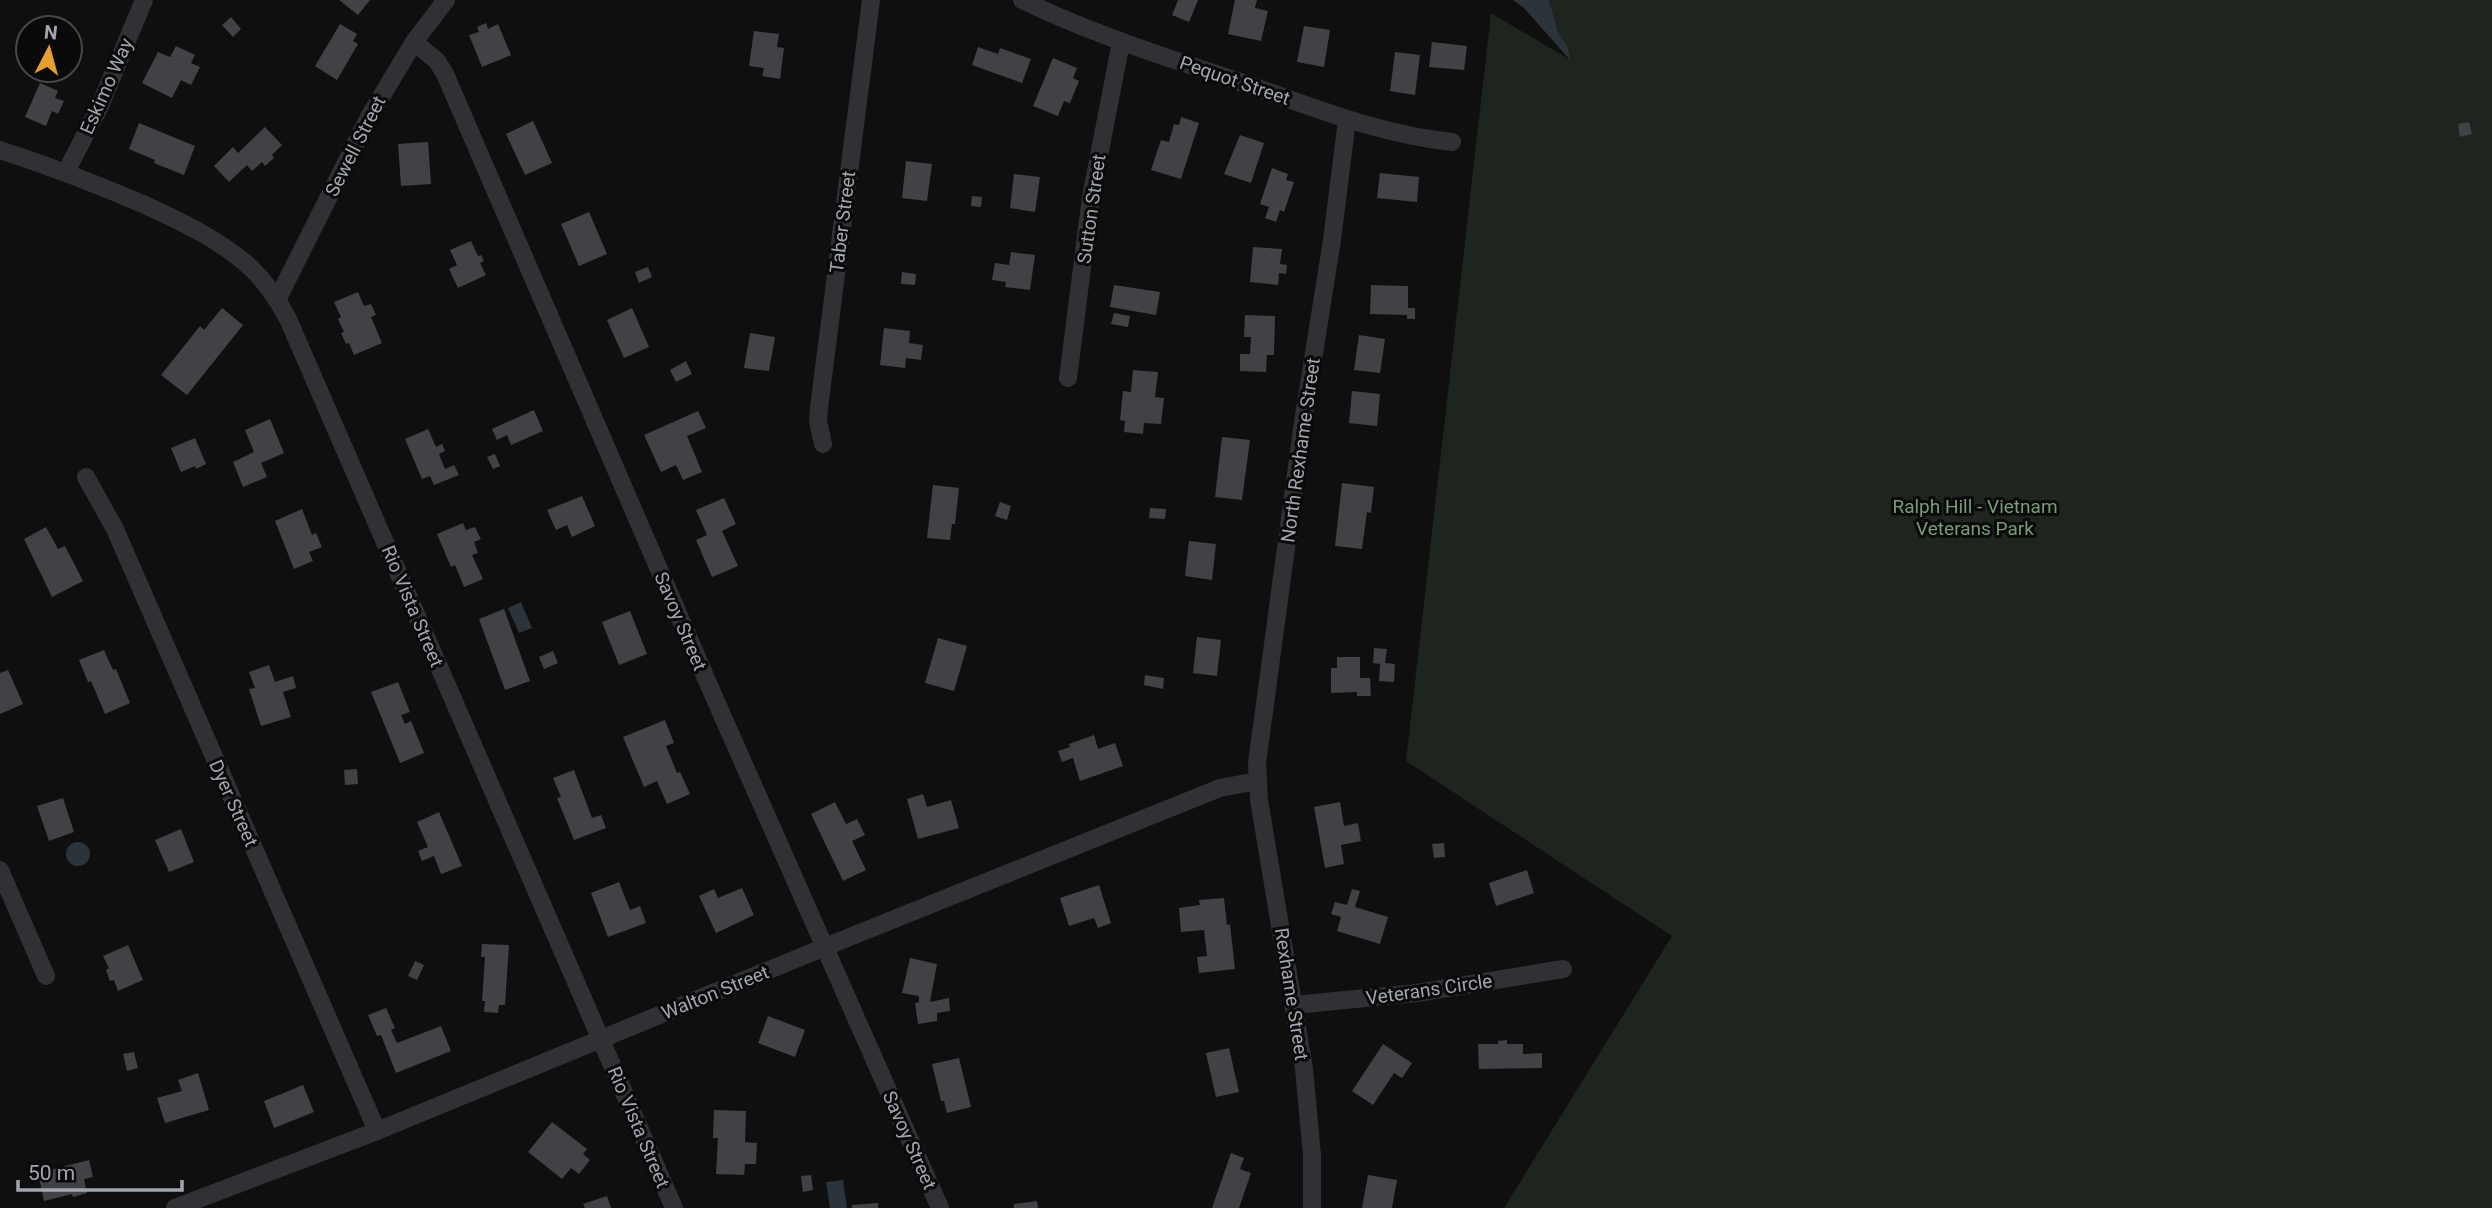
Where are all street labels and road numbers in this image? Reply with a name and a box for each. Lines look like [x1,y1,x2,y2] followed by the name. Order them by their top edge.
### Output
[75,35,138,138] street label: Eskimo Way
[1177,51,1293,110] street label: Pequot Street
[320,92,391,200] street label: Sewell Street
[1072,153,1111,265] street label: Sutton Street
[825,170,860,274] street label: Taber Street
[1276,356,1325,544] street label: North Rexhame Street
[377,542,448,670] street label: Rio Vista Street
[649,568,712,674] street label: Savoy Street
[204,756,263,850] street label: Dyer Street
[1270,926,1313,1062] street label: Rexhame Street
[658,961,772,1024] street label: Walton Street
[1364,969,1494,1010] street label: Veterans Circle
[603,1063,674,1191] street label: Rio Vista Street
[878,1088,941,1193] street label: Savoy Street

